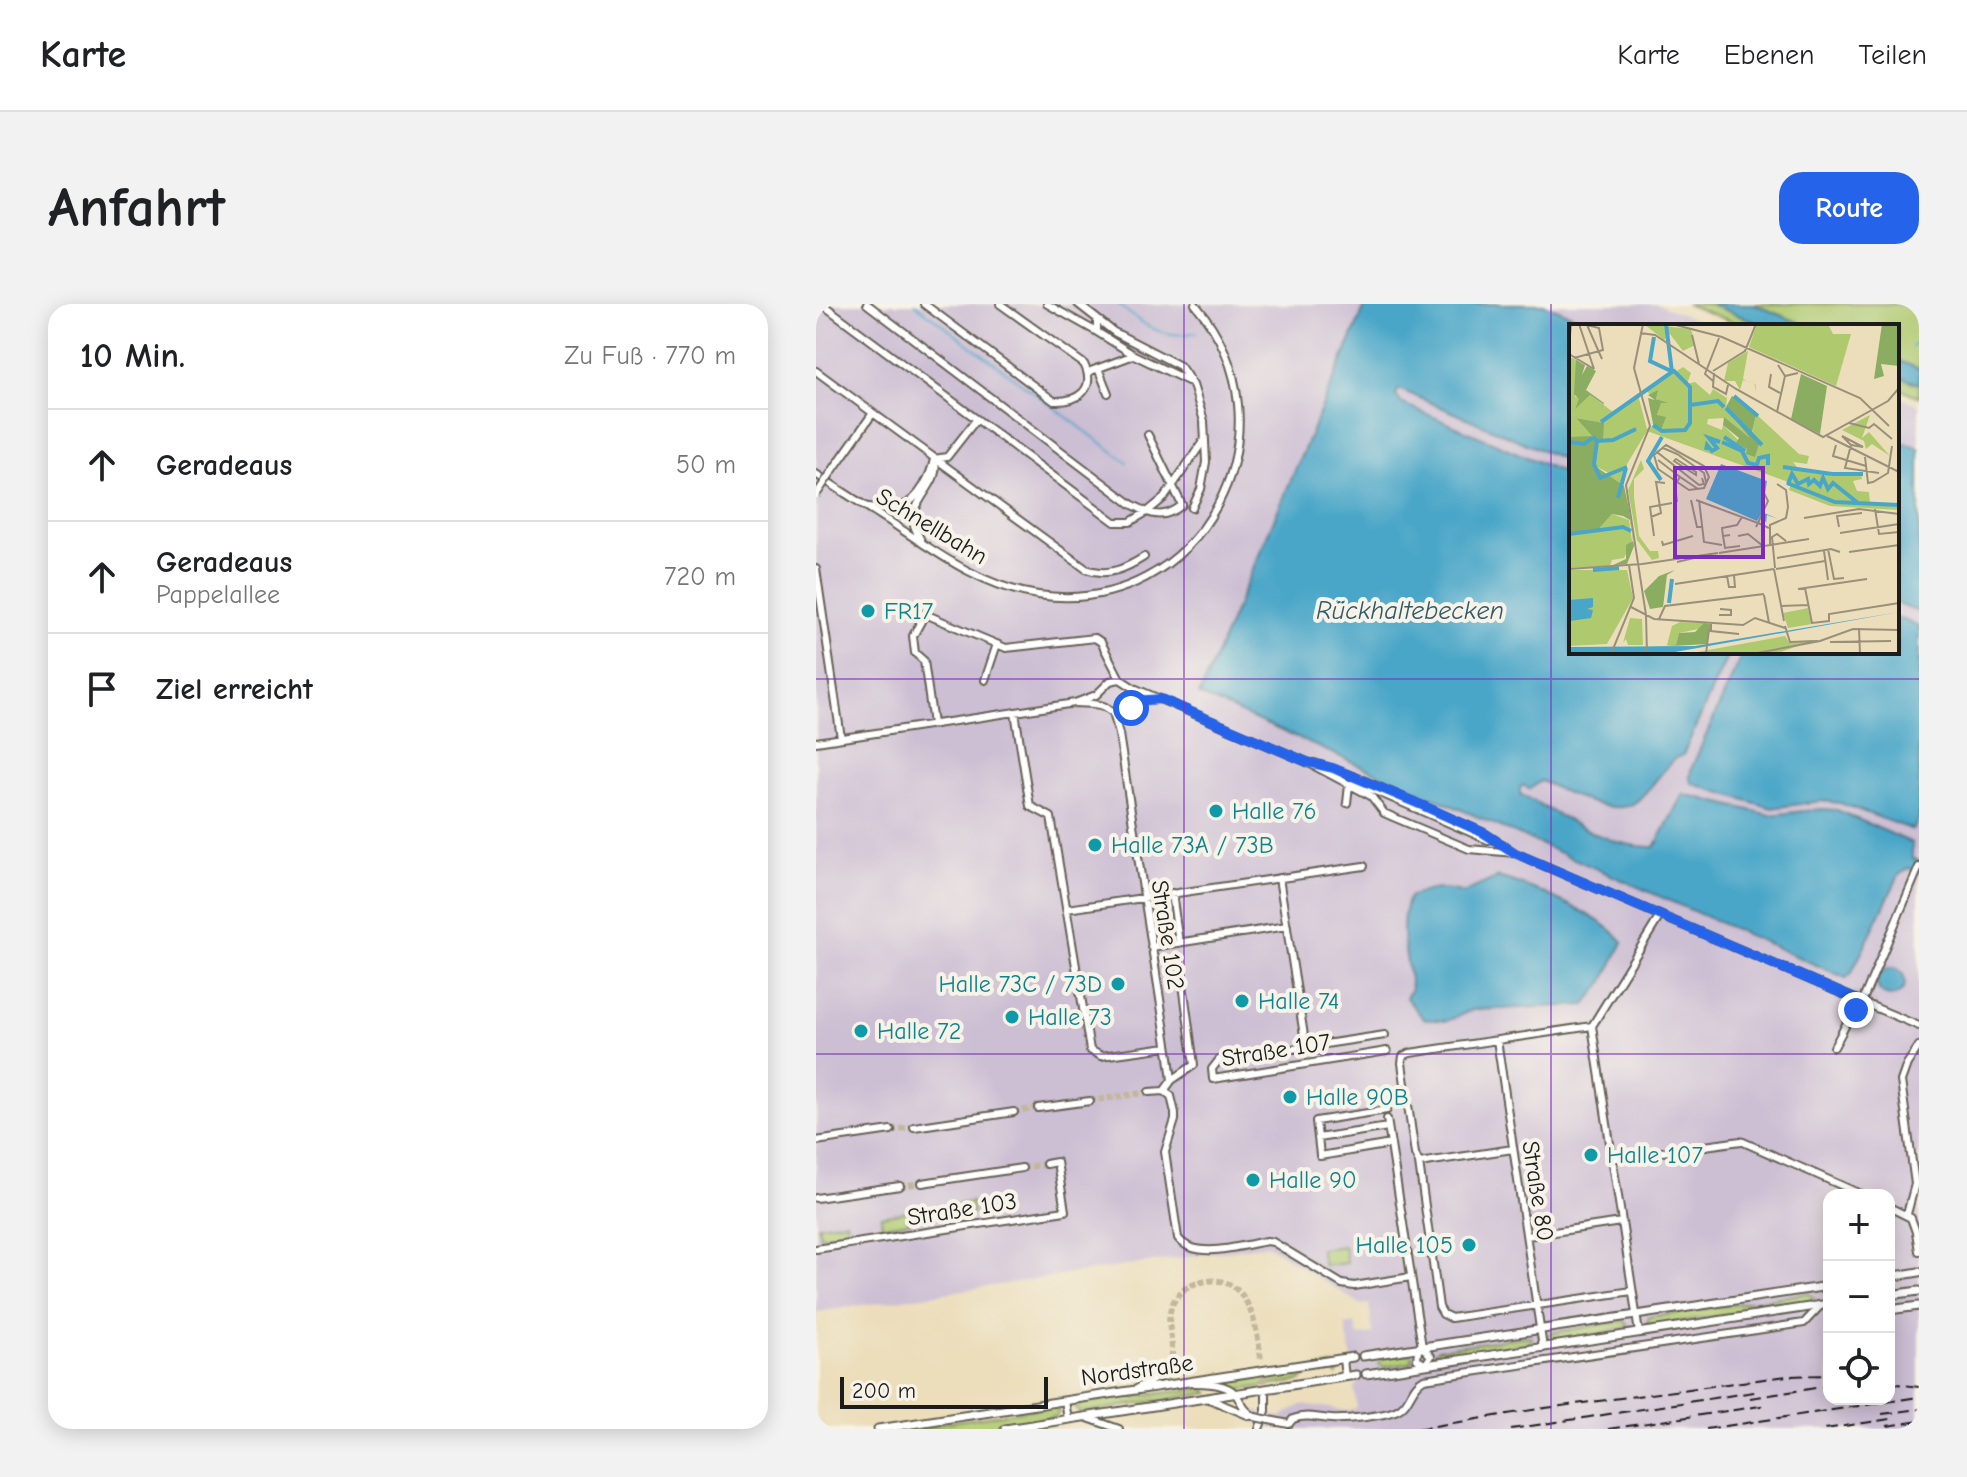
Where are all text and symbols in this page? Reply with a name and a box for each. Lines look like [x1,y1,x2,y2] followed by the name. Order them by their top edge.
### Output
[40,33,126,77] text: Karte
[1617,39,1680,71] text: Karte
[1724,39,1815,71] text: Ebenen
[1859,39,1927,71] text: Teilen
[1779,172,1919,244] button: Route
[48,176,225,240] text: Anfahrt
[1569,324,1899,654] inset map
[80,336,185,376] text: 10 Min.
[564,341,736,371] text: Zu Fuß · 770 m
[80,443,124,487] icon: ahead
[156,448,292,483] text: Geradeaus
[676,450,736,480] text: 50 m
[871,482,993,570] street label: Schnellbahn
[156,545,292,580] text: Geradeaus
[80,555,124,599] icon: ahead
[664,562,736,592] text: 720 m
[156,580,280,610] text: Pappelallee
[1316,596,1504,626] water label: Rückhaltebecken
[884,597,933,625] place label: FR17
[859,602,877,620] marker: FR17
[80,667,124,711] icon: arrive
[156,672,313,707] text: Ziel erreicht
[1113,690,1149,726] route start
[1232,797,1316,825] place label: Halle 76
[1207,802,1225,820] marker: Halle 76
[1111,831,1274,859] place label: Halle 73A / 73B
[1086,836,1104,854] marker: Halle 73A / 73B
[1145,878,1191,992] street label: Straße 102
[938,970,1102,998] place label: Halle 73C / 73D
[1109,975,1127,993] marker: Halle 73C / 73D
[1258,987,1339,1015] place label: Halle 74
[1233,992,1251,1010] marker: Halle 74
[1838,992,1874,1028] route end
[1028,1003,1112,1031] place label: Halle 73
[1003,1008,1021,1026] marker: Halle 73
[877,1017,961,1045] place label: Halle 72
[852,1022,870,1040] marker: Halle 72
[1220,1028,1332,1072] street label: Straße 107
[1306,1083,1409,1111] place label: Halle 90B
[1281,1088,1299,1106] marker: Halle 90B
[1516,1139,1560,1243] street label: Straße 80
[1607,1141,1703,1169] place label: Halle 107
[1582,1146,1600,1164] marker: Halle 107
[1269,1166,1357,1194] place label: Halle 90
[1244,1171,1262,1189] marker: Halle 90
[905,1187,1019,1231] street label: Straße 103
[1823,1189,1895,1405] map controls
[1823,1189,1895,1261] button: +
[1356,1231,1453,1259] place label: Halle 105
[1460,1236,1478,1254] marker: Halle 105
[1823,1261,1895,1333] button: −
[1823,1333,1895,1405] button: locate
[1079,1348,1195,1392] street label: Nordstraße
[840,1373,1048,1409] scale bar
[852,1378,916,1404] text: 200 m

